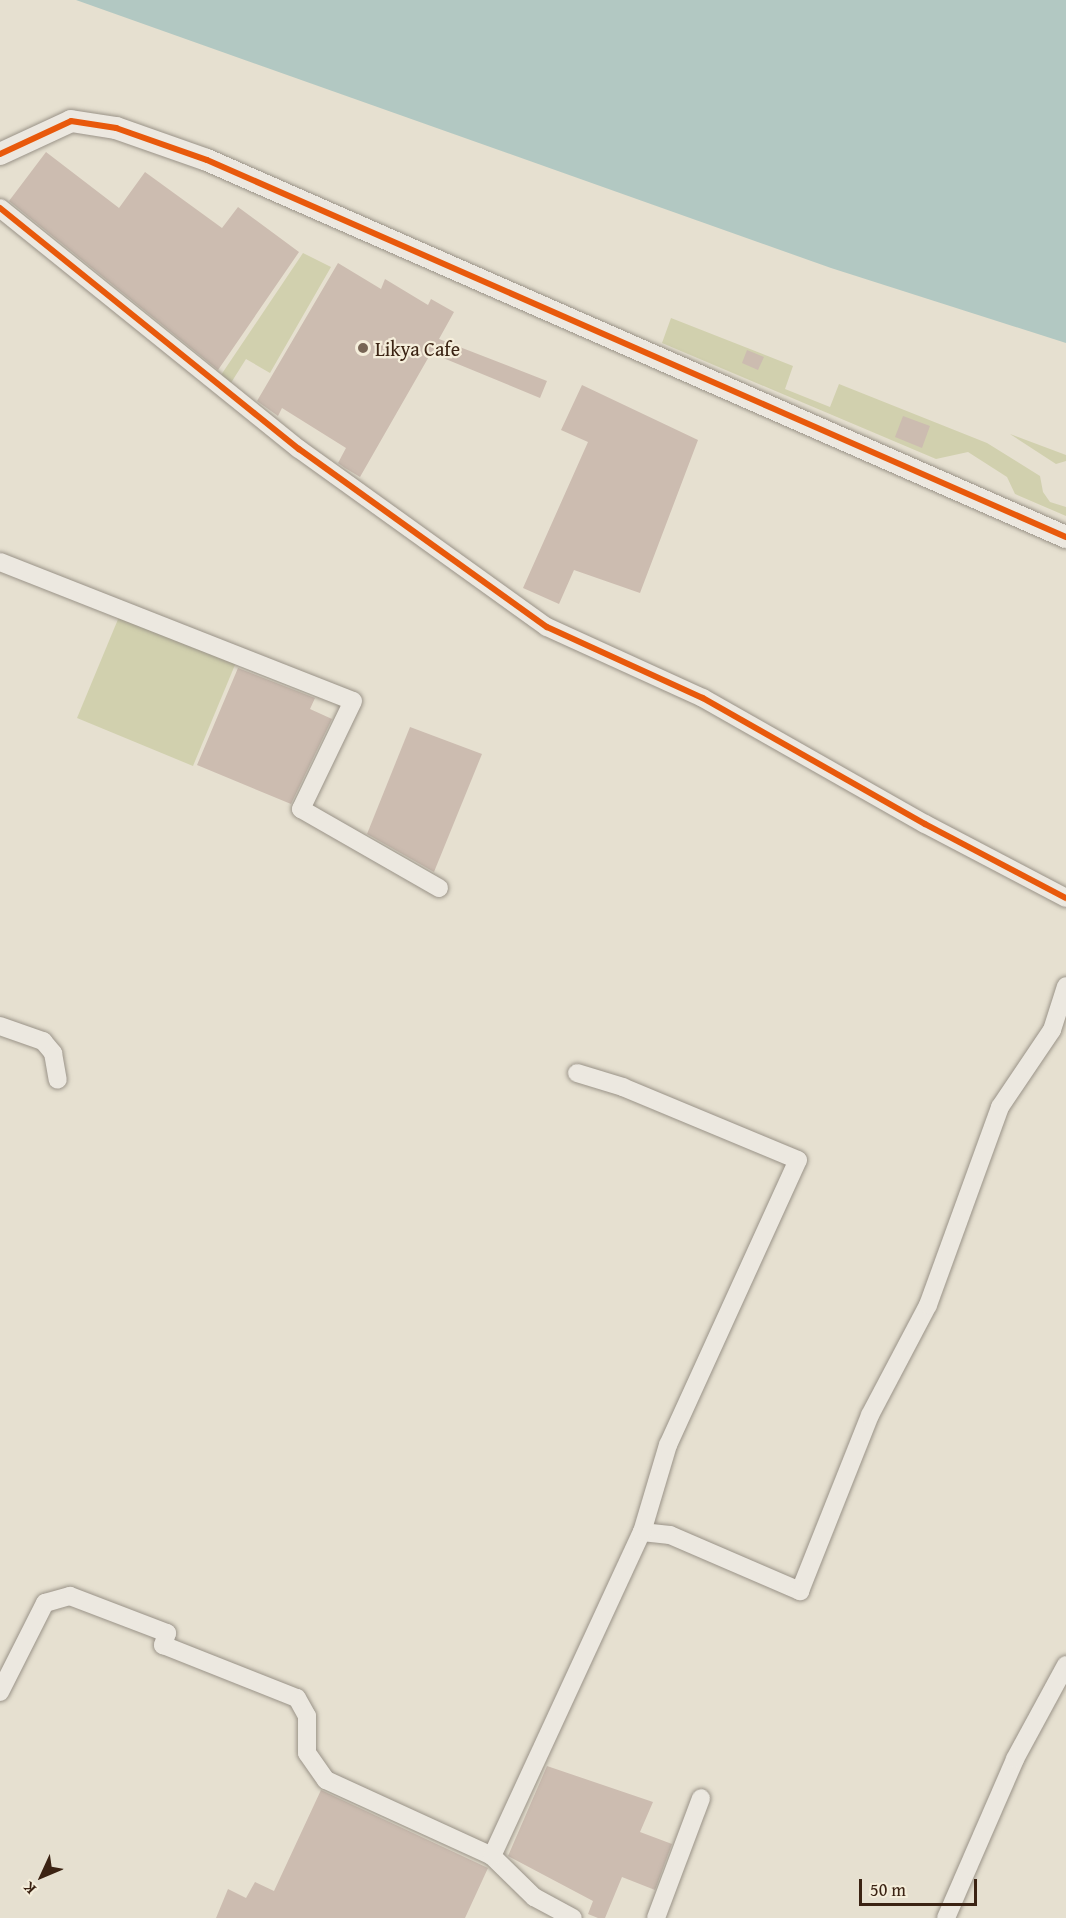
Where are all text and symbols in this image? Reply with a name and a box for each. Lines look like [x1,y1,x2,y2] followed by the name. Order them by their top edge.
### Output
[375,336,460,360] place label: Likya Cafe
[356,341,370,355] marker: Likya Cafe
[12,1846,72,1906] north arrow
[862,1867,980,1905] scale bar
[870,1876,906,1903] text: 50 m
[17,1877,41,1900] text: K

